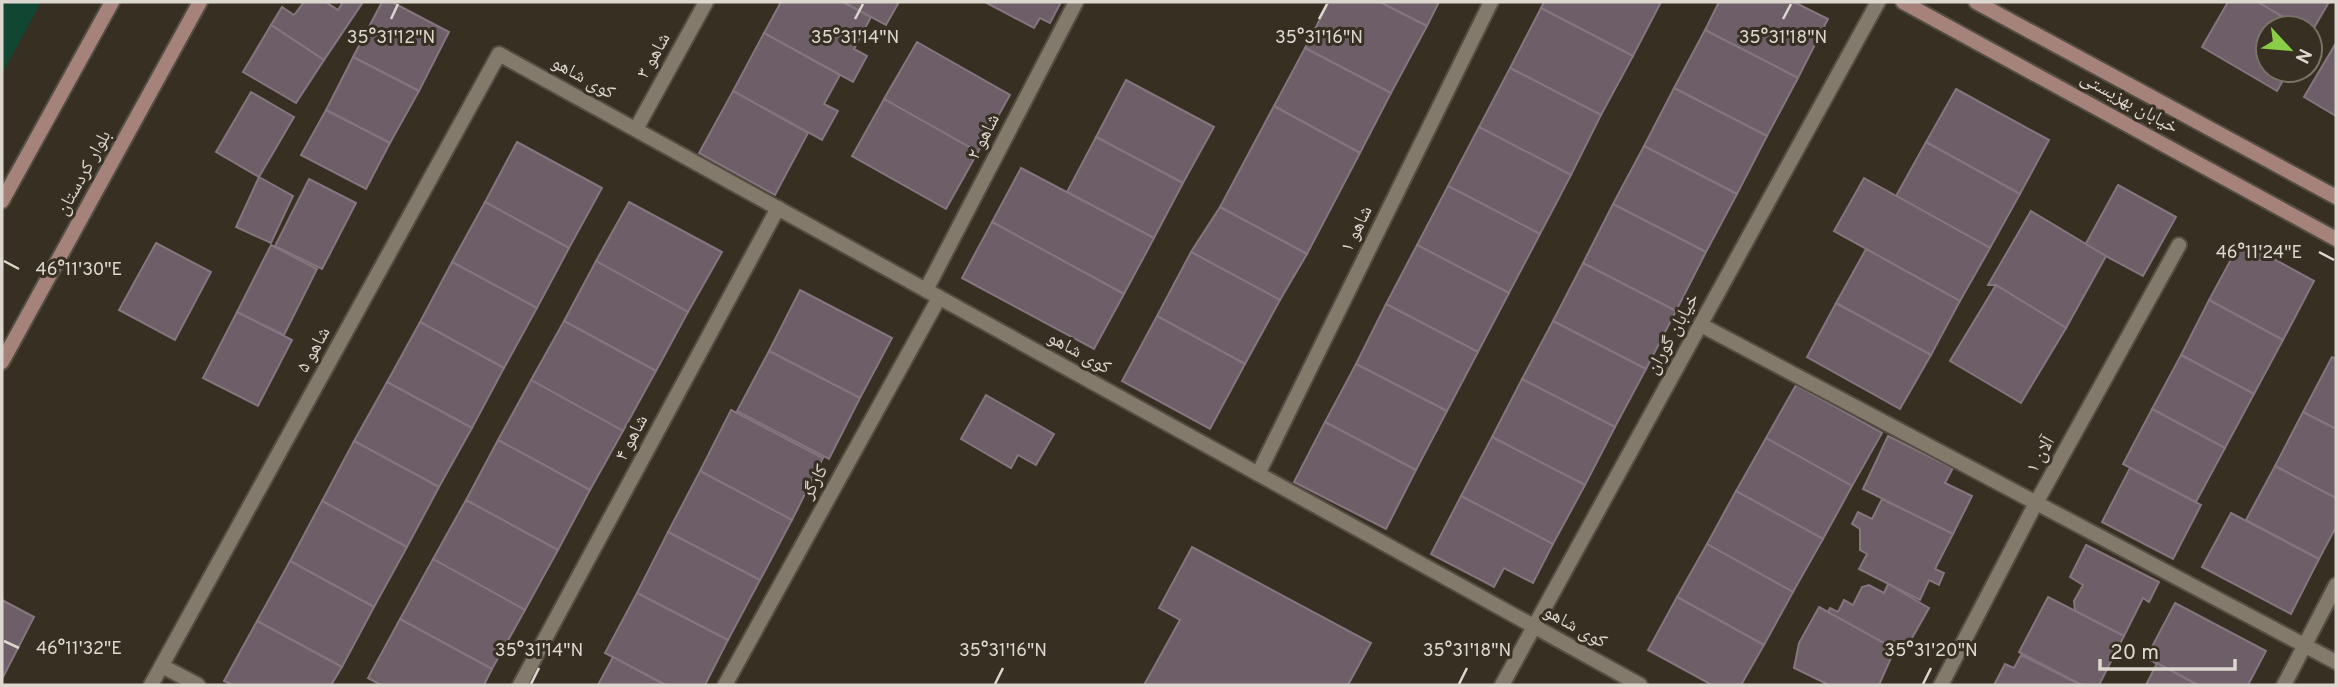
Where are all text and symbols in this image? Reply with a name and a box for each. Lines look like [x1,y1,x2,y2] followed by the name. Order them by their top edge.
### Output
[2254,14,2324,84] north arrow
[347,27,435,50] text: 35°31'12"N
[811,27,899,50] text: 35°31'14"N
[1275,27,1363,50] text: 35°31'16"N
[1739,27,1827,50] text: 35°31'18"N
[632,29,676,83] street label: شاهو ۳
[2289,44,2316,67] text: N
[547,51,619,105] street label: کوی شاهو
[2076,66,2182,140] street label: خیابان بهزیستی
[962,110,1006,164] street label: شاهو ۲
[51,126,117,220] street label: بلوار کردستان
[1336,202,1378,256] street label: شاهو ۱
[2216,242,2302,265] text: 46°11'24"E
[36,259,122,282] text: 46°11'30"E
[1641,289,1705,379] street label: خیابان گوران
[292,323,336,377] street label: شاهو ۵
[1043,326,1115,380] street label: کوی شاهو
[610,411,654,465] street label: شاهو ۴
[2021,431,2061,478] street label: آلان ۱
[795,461,834,504] street label: کارگر
[1539,600,1611,654] street label: کوی شاهو
[2100,628,2235,672] scale bar
[36,638,122,661] text: 46°11'32"E
[495,640,583,663] text: 35°31'14"N
[959,640,1047,663] text: 35°31'16"N
[1423,640,1511,663] text: 35°31'18"N
[1884,640,1978,663] text: 35°31'20"N
[2110,640,2159,667] text: 20 m

